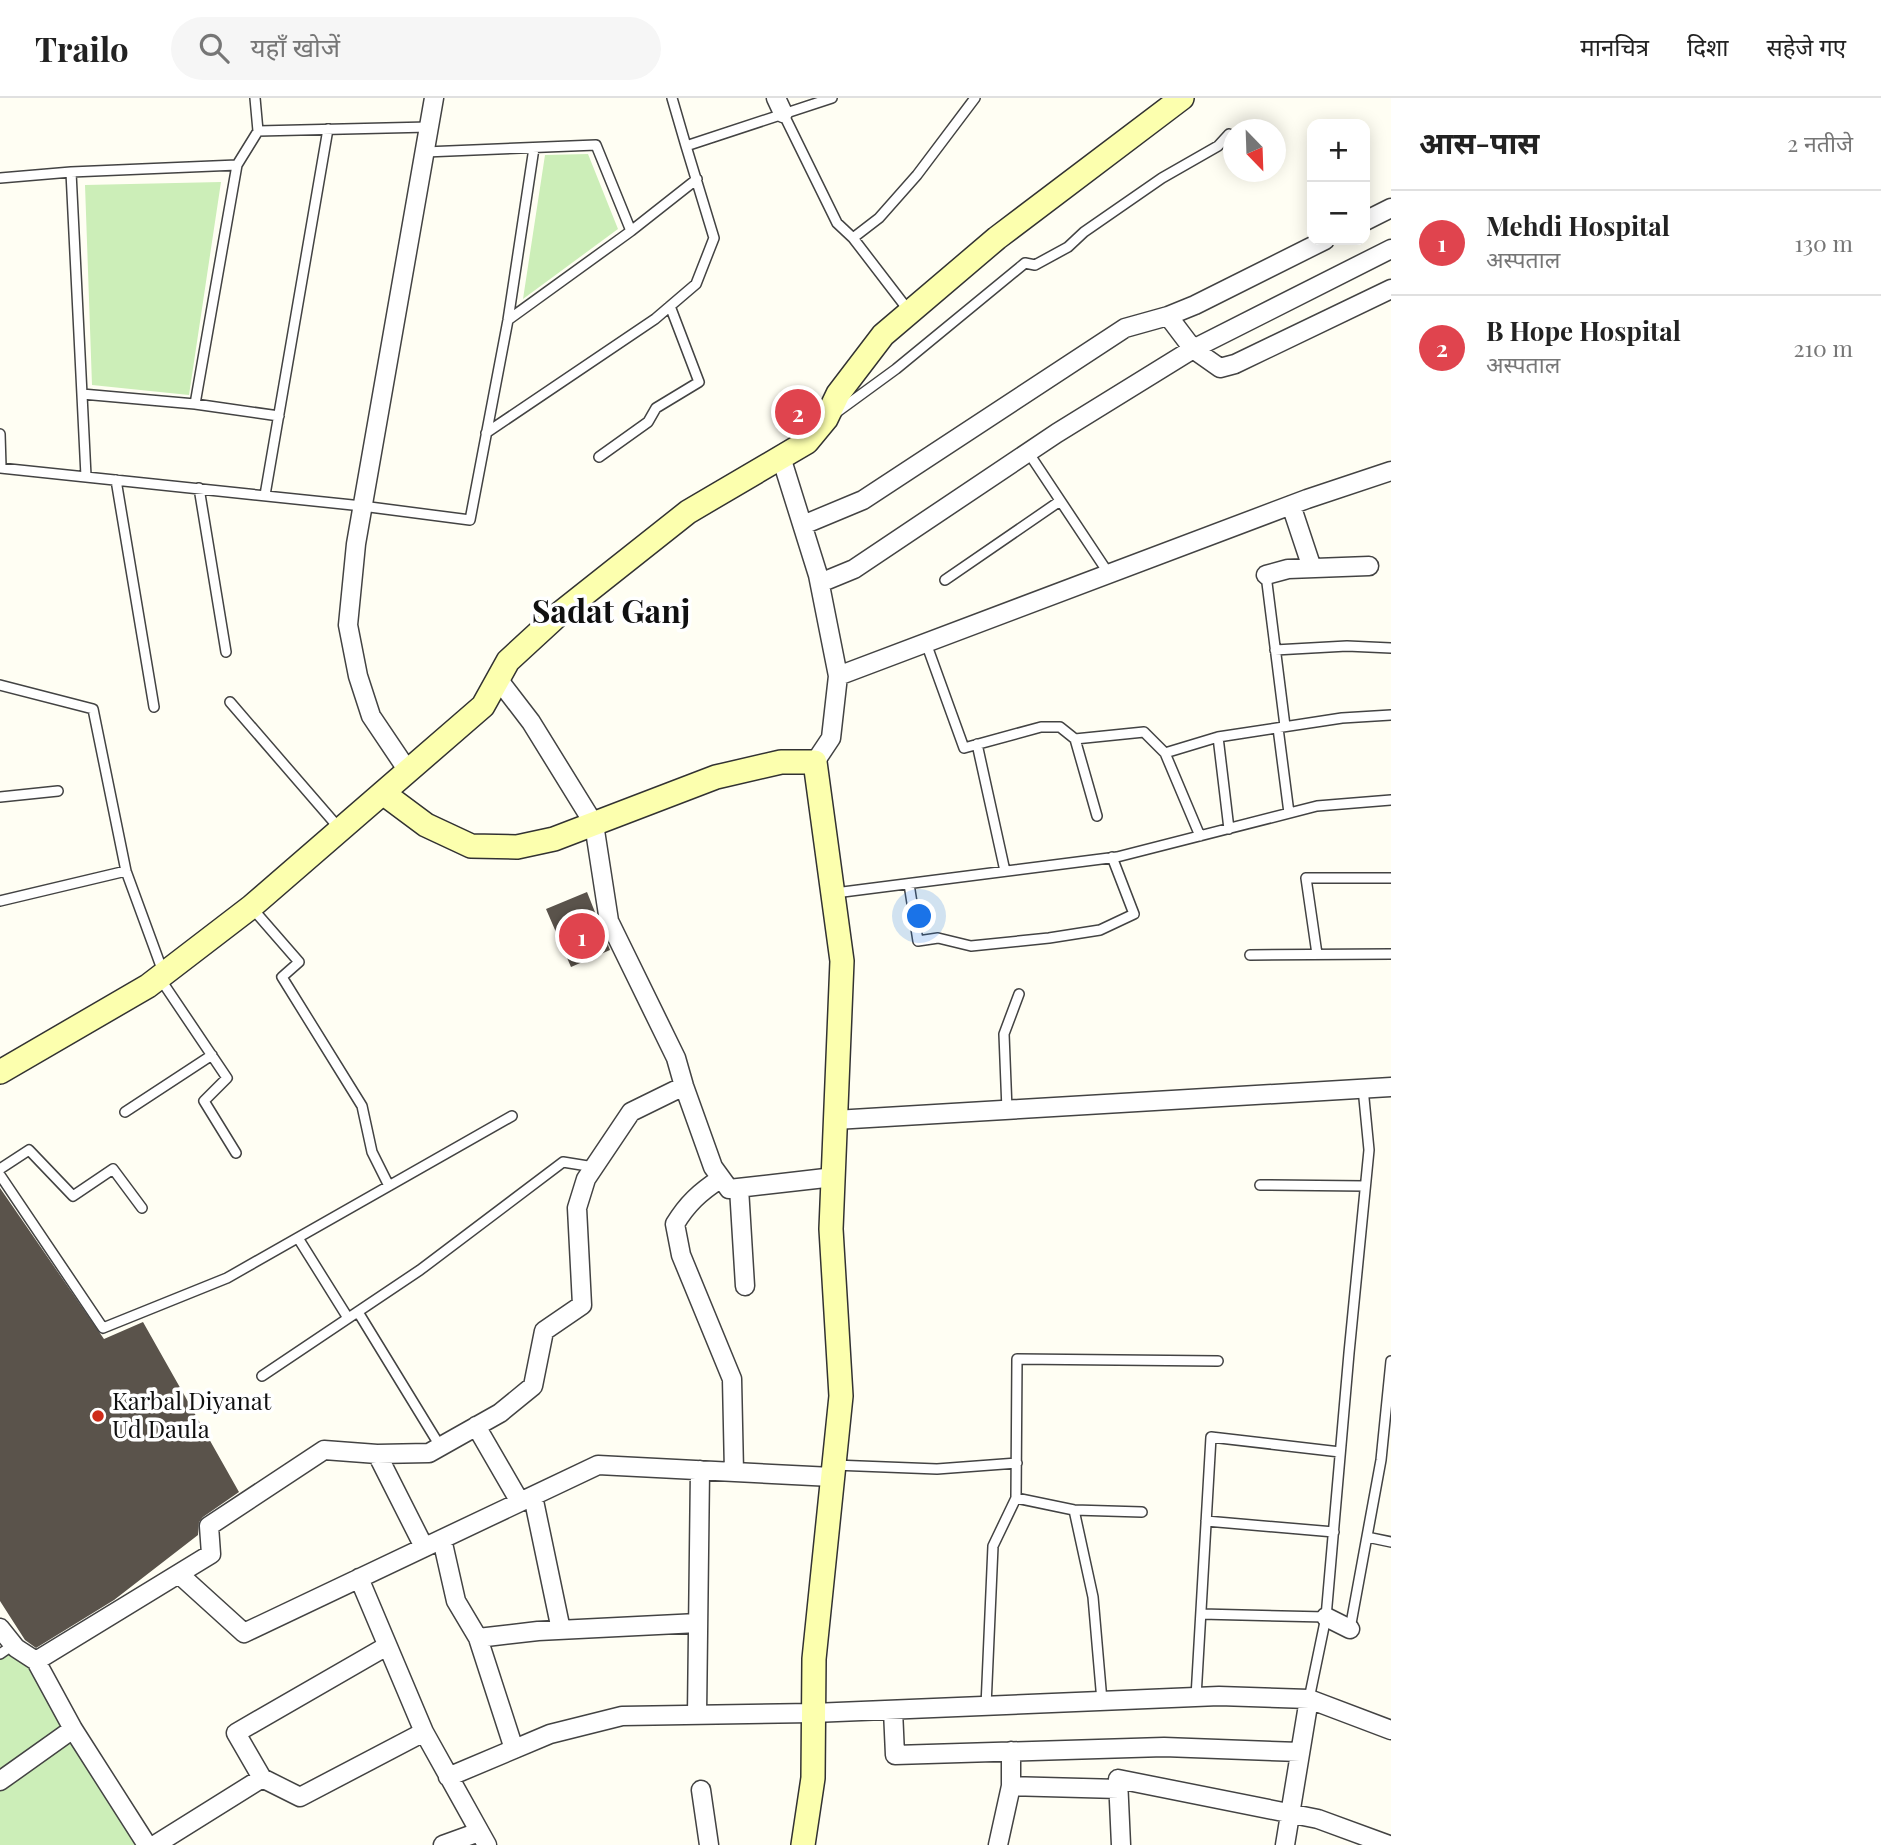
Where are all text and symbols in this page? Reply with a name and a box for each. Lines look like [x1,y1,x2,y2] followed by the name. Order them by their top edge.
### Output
[171,17,661,80] search box
[35,26,129,70] text: Trailo
[195,29,233,67] icon: search
[251,29,340,64] text: यहाँ खोजें
[1580,30,1649,62] text: मानचित्र
[1687,30,1728,62] text: दिशा
[1766,30,1846,62] text: सहेजे गए
[1223,119,1286,182] north arrow
[1307,119,1370,245] map controls
[1307,119,1370,182] button: +
[1419,122,1539,162] text: आस-पास
[1787,127,1853,158] text: 2 नतीजे
[1307,182,1370,245] button: −
[1486,208,1670,243] text: Mehdi Hospital
[1438,227,1446,258] text: 1
[1795,227,1853,258] text: 130 m
[1486,243,1560,274] text: अस्पताल
[1486,313,1681,348] text: B Hope Hospital
[1436,332,1448,363] text: 2
[1794,332,1853,363] text: 210 m
[1486,348,1560,379] text: अस्पताल
[775,386,821,438] pin: 2
[532,588,690,631] district label: Sadat Ganj
[902,899,936,933] your location
[559,910,605,962] pin: 1
[112,1384,272,1444] place label: Karbal Diyanat Ud Daula
[90,1408,106,1424] marker: Karbal Diyanat Ud Daula

